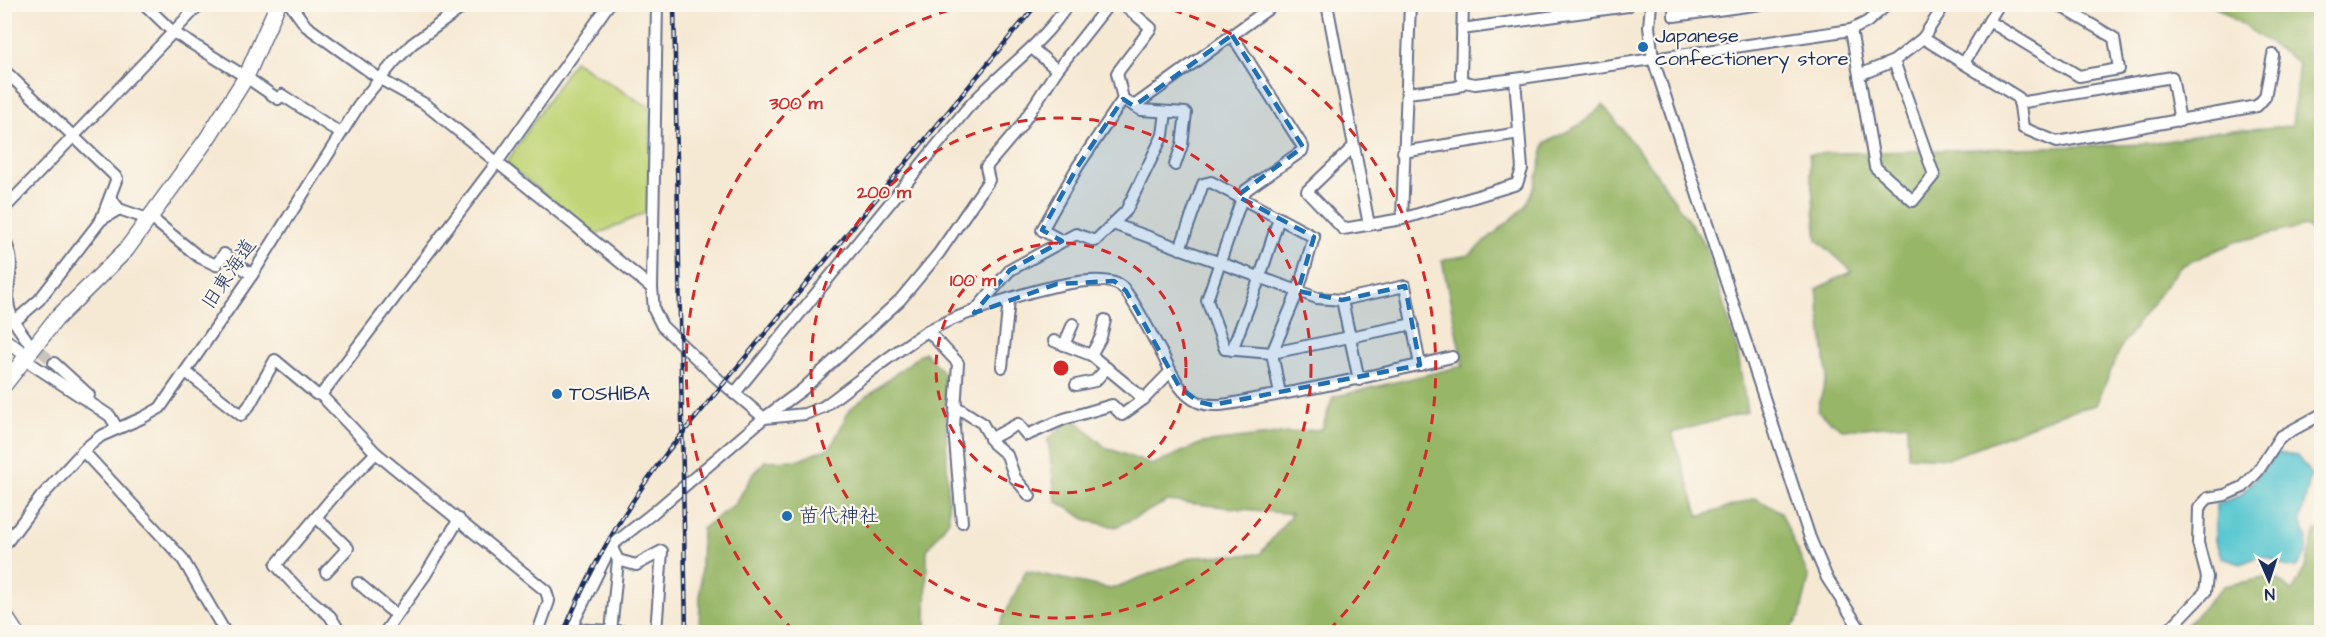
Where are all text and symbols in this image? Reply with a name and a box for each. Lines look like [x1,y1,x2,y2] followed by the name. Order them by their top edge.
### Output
[1655,22,1849,74] place label: Japanese confectionery store
[1636,40,1650,54] marker: Japanese confectionery store
[768,91,824,116] text: 300 m
[856,180,912,205] text: 200 m
[195,233,263,315] street label: 旧東海道
[950,268,997,293] text: 100 m
[1051,358,1071,378] centre of rings
[569,380,650,408] place label: TOSHIBA
[550,387,564,401] marker: TOSHIBA
[799,502,879,530] place label: 苗代神社
[780,509,794,523] marker: 苗代神社
[2239,550,2299,610] north arrow
[2264,583,2275,605] text: N

